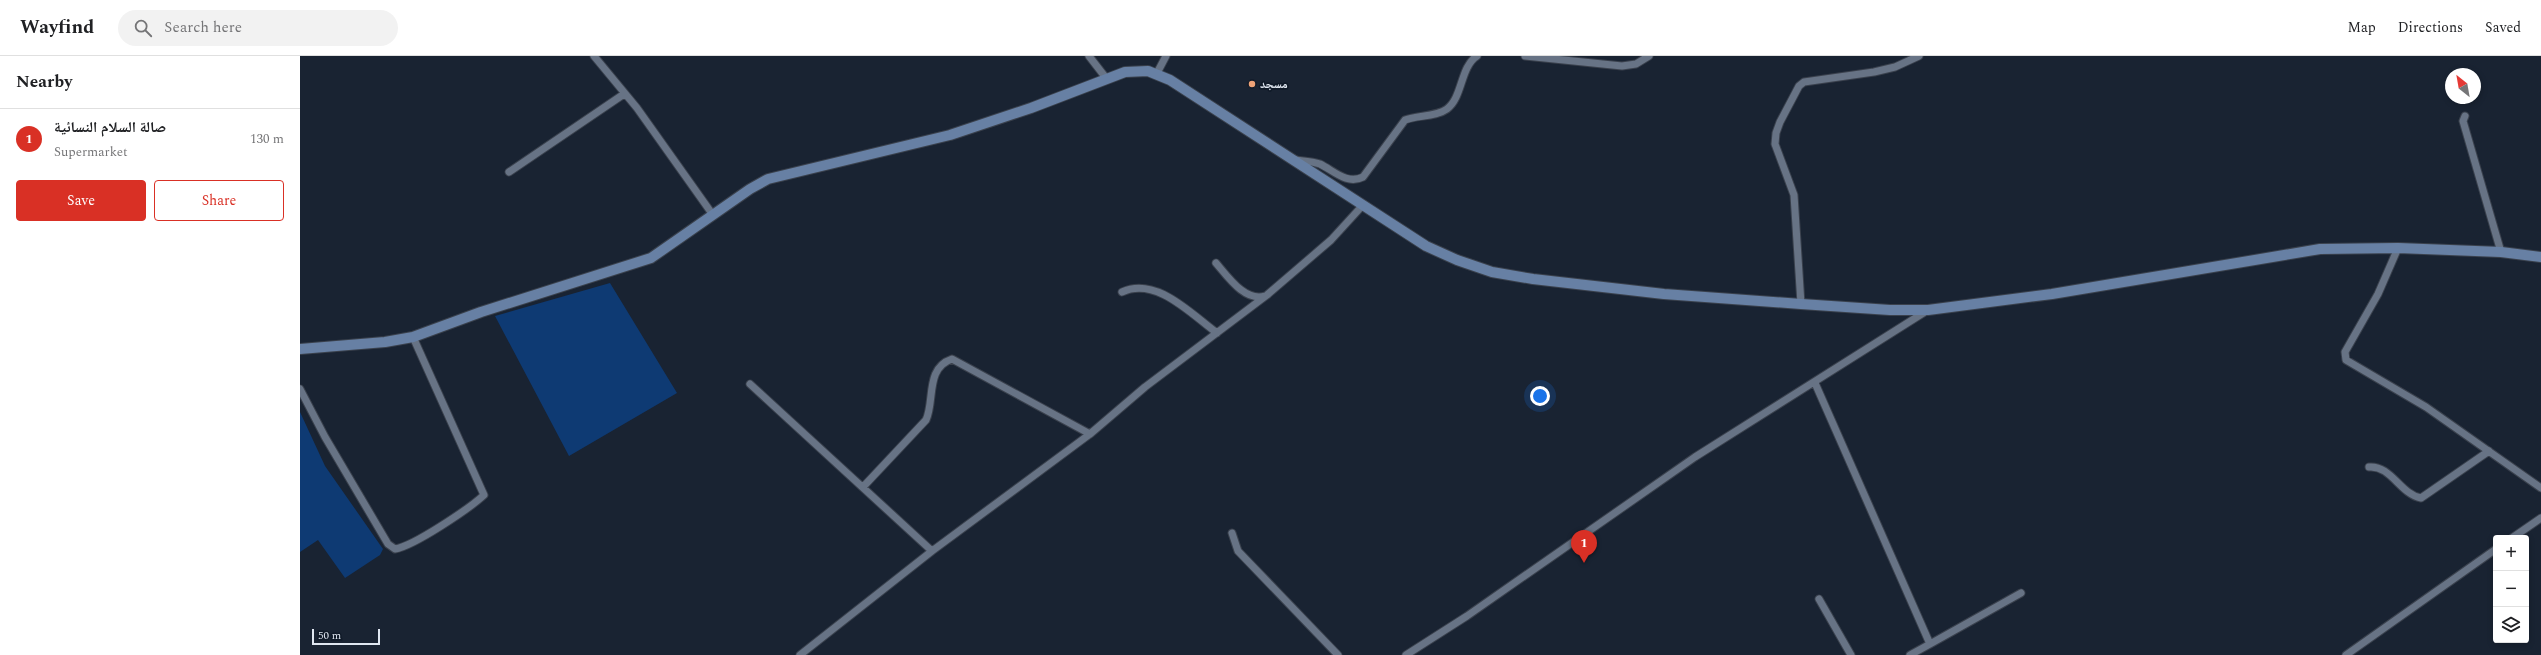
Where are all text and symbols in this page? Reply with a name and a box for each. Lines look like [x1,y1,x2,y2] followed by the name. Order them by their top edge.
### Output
[118,10,398,46] search box
[20,13,94,42] text: Wayfind
[164,16,242,39] text: Search here
[132,17,154,39] icon: search
[2348,17,2376,38] text: Map
[2398,17,2463,38] text: Directions
[2485,17,2521,38] text: Saved
[2445,68,2481,104] north arrow
[16,69,72,95] text: Nearby
[1260,75,1288,94] place label: مسجد
[1247,79,1257,89] marker: مسجد
[54,116,166,139] text: صالة السلام النسائية
[25,129,33,149] text: 1
[250,129,284,149] text: 130 m
[54,142,128,162] text: Supermarket
[16,180,146,221] button: Save
[154,180,284,221] button: Share
[1530,386,1550,406] your location
[1571,530,1597,563] pin: 1
[2493,535,2529,643] map controls
[2493,535,2529,571] button: +
[2493,571,2529,607] button: −
[2493,607,2529,643] button: layers
[312,627,380,646] scale bar
[318,627,341,644] text: 50 m

